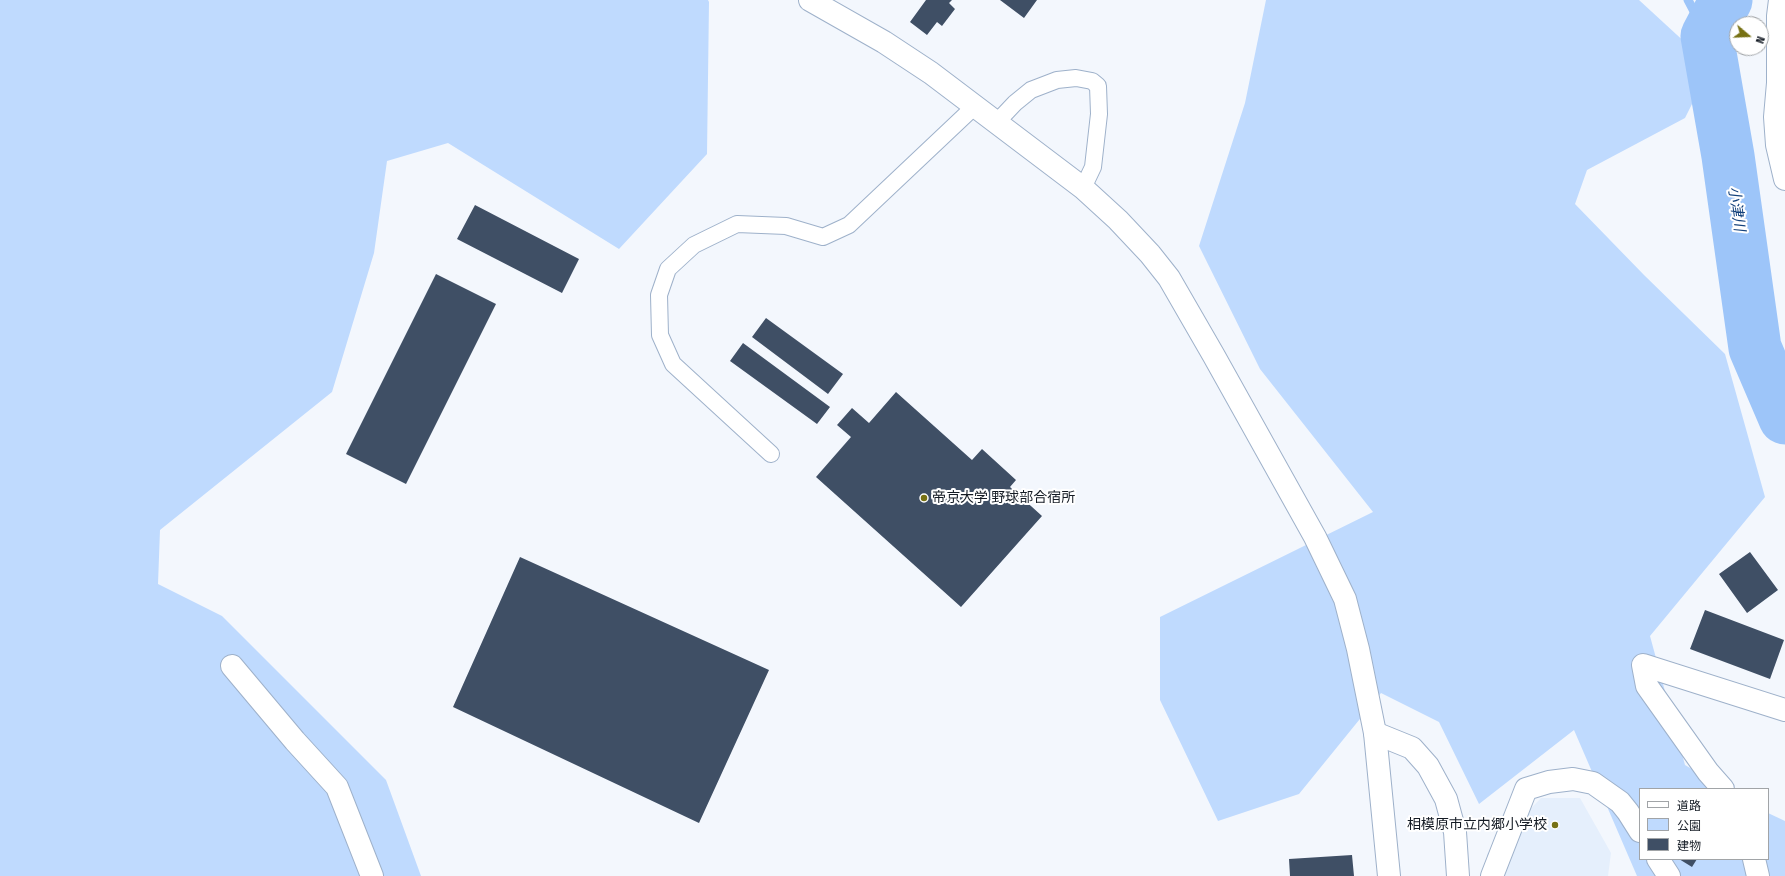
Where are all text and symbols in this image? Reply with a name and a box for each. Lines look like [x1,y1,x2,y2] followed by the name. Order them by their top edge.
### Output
[1729,16,1769,56] north arrow
[1753,35,1767,45] text: N
[1724,185,1748,233] water label: 小津川
[932,490,1075,506] place label: 帝京大学 野球部合宿所
[919,493,929,503] marker: 帝京大学 野球部合宿所
[1639,788,1769,860] legend
[1677,799,1701,813] text: 道路
[1407,817,1547,833] place label: 相模原市立内郷小学校
[1677,819,1701,833] text: 公園
[1550,820,1560,830] marker: 相模原市立内郷小学校
[1677,839,1701,853] text: 建物

